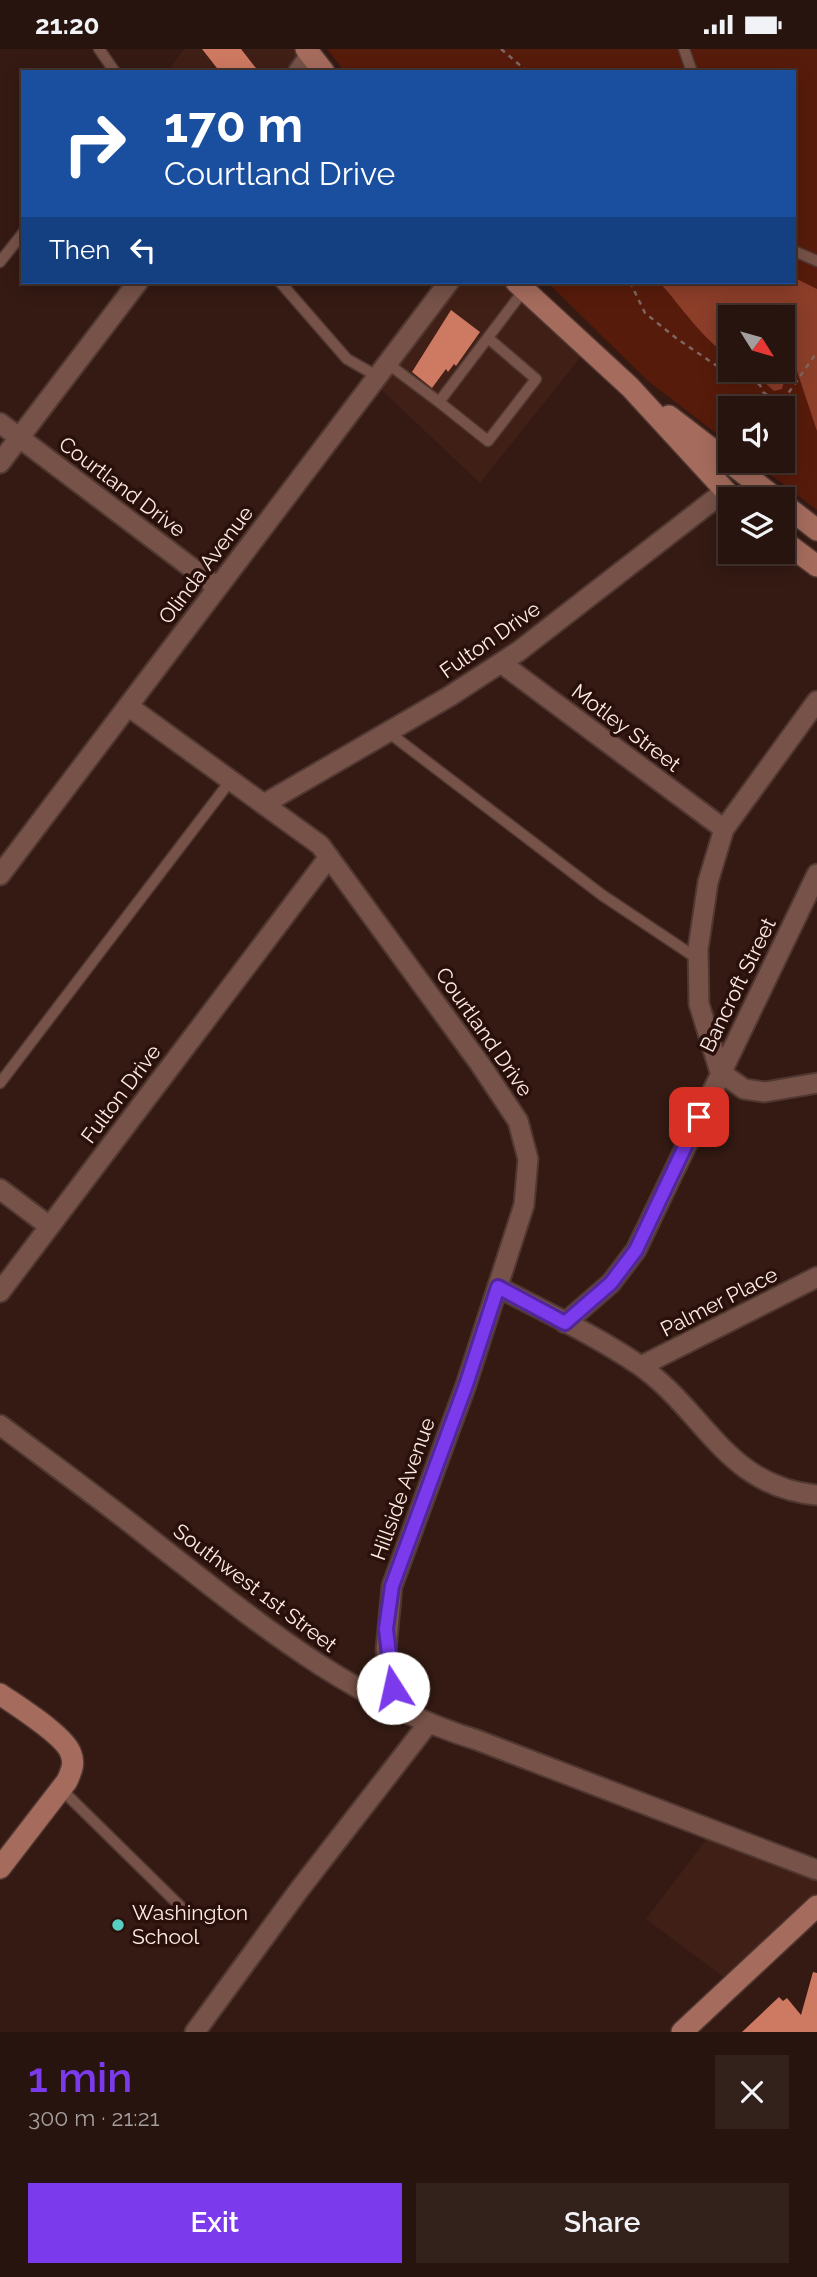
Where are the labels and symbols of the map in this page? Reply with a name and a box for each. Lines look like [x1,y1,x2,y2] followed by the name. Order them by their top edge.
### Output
[718,305,794,381] north arrow
[54,431,190,542] street label: Courtland Drive
[153,501,258,629] street label: Olinda Avenue
[435,596,545,683] street label: Fulton Drive
[567,679,686,777] street label: Motley Street
[694,914,781,1056] street label: Bancroft Street
[431,962,538,1101] street label: Courtland Drive
[75,1039,166,1148] street label: Fulton Drive
[669,1087,729,1147] pin
[656,1261,781,1342] street label: Palmer Place
[365,1414,440,1564] street label: Hillside Avenue
[169,1518,342,1657] street label: Southwest 1st Street
[356,1651,430,1725] position arrow
[132,1900,248,1949] place label: Washington School
[110,1917,126,1933] marker: Washington School

